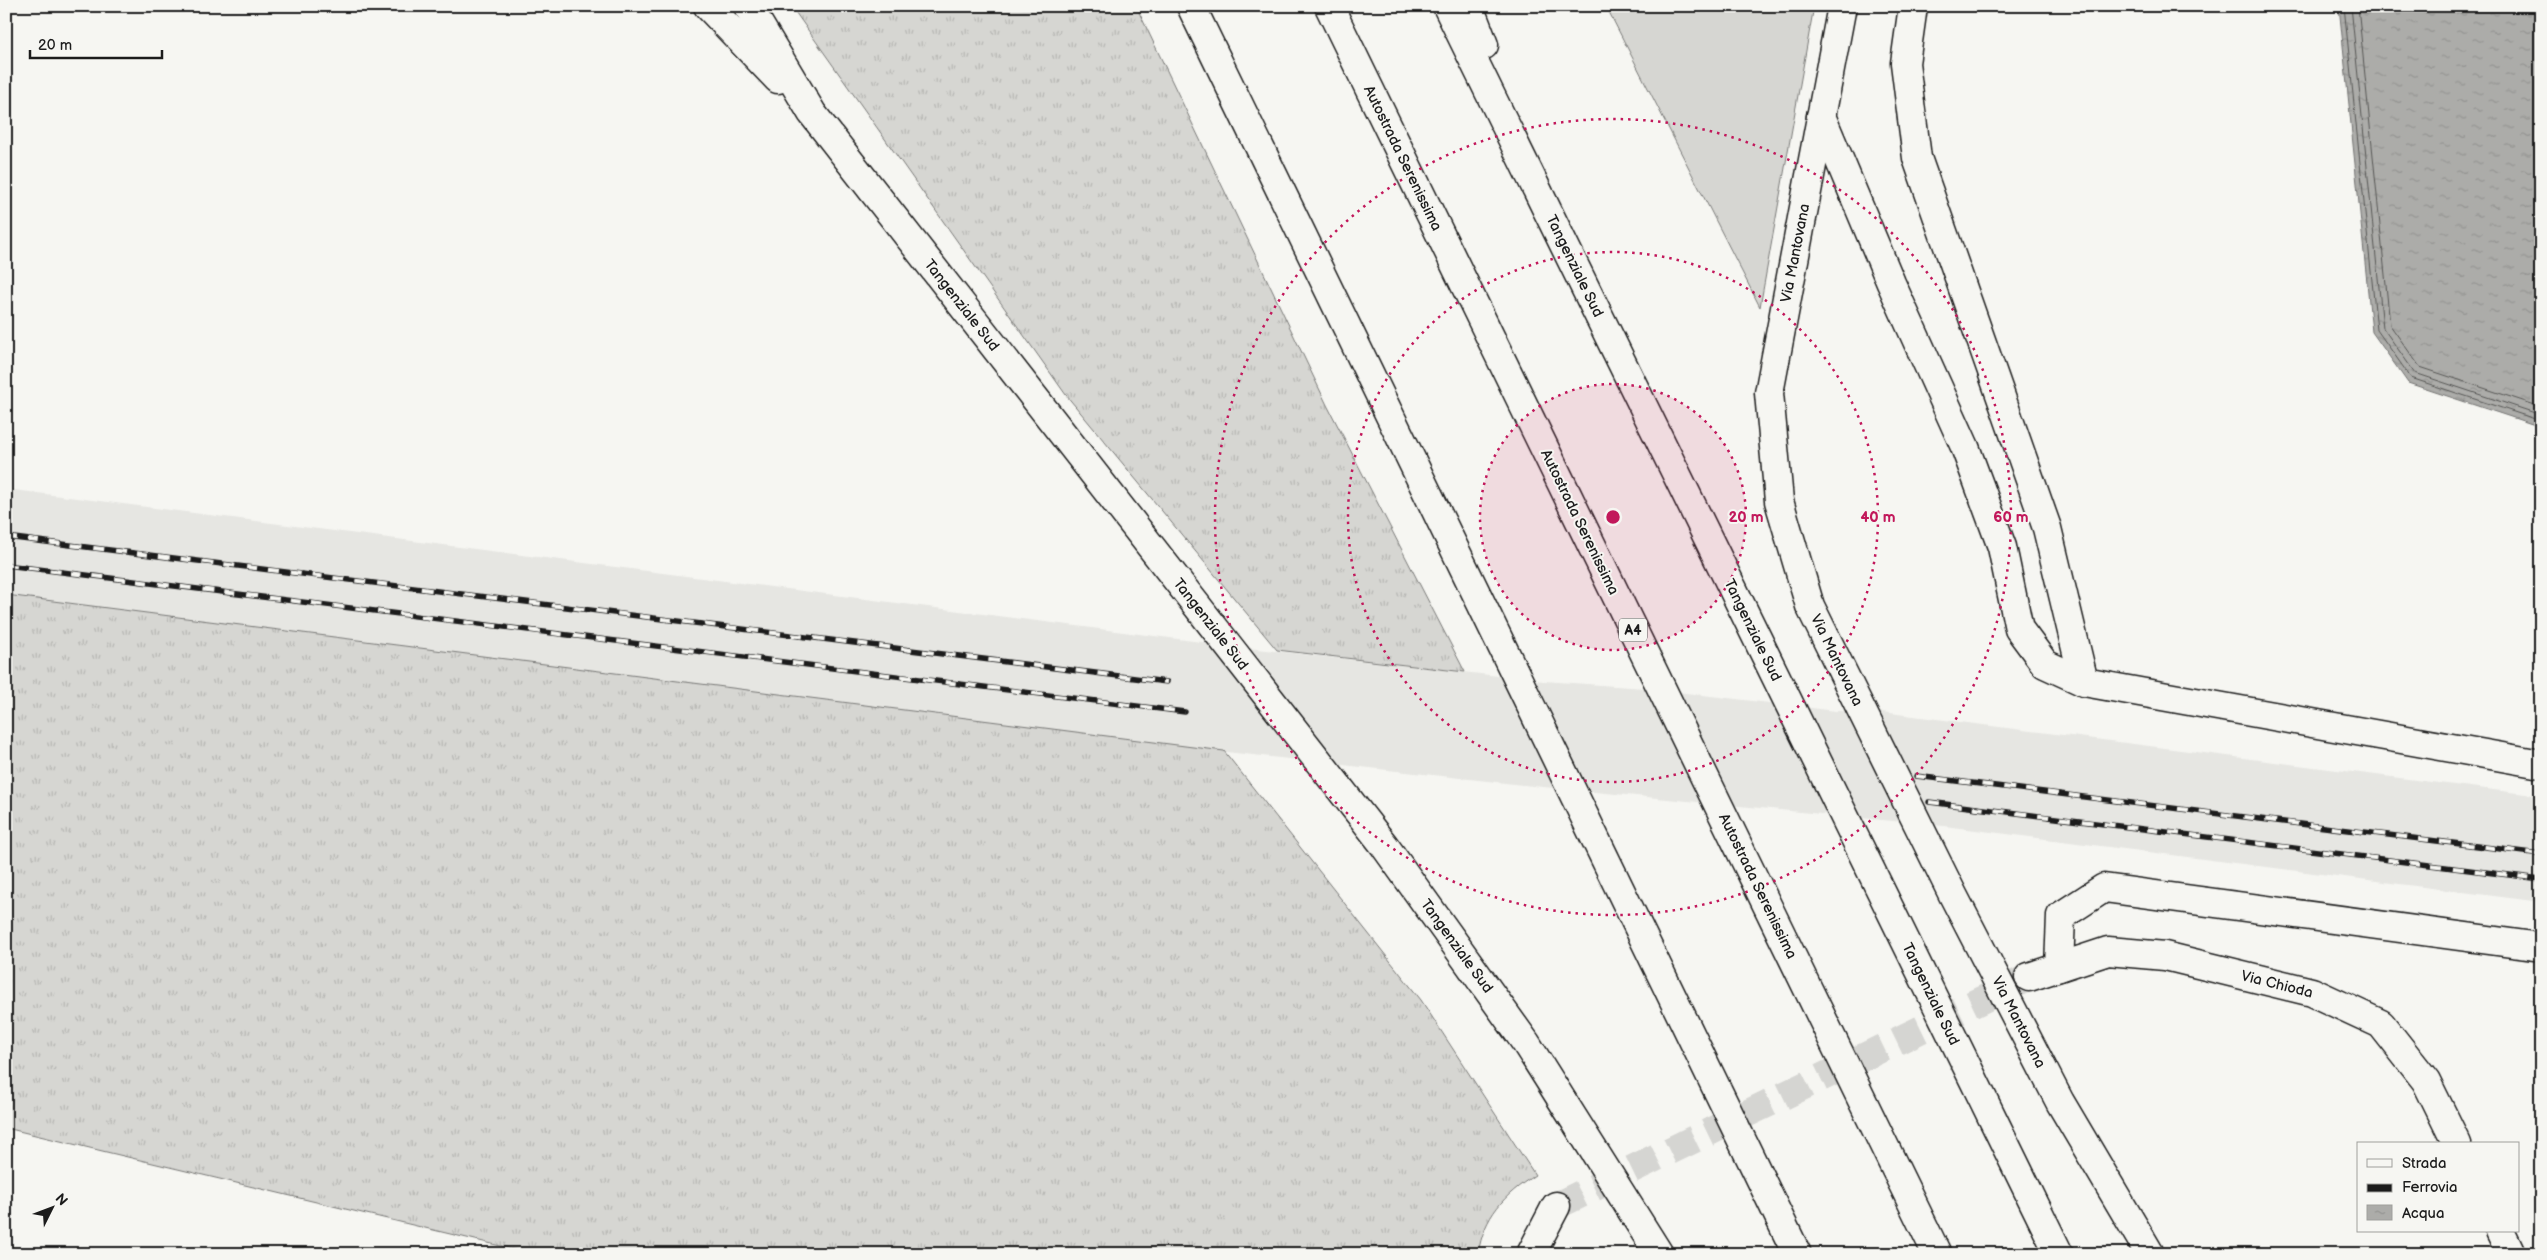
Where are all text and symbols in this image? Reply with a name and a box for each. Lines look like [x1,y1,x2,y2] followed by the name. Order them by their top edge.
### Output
[30,28,162,60] scale bar
[38,36,72,55] text: 20 m
[1359,82,1446,234] street label: Autostrada Serenissima
[1777,202,1814,304] street label: Via Mantovana
[1542,212,1608,320] street label: Tangenziale Sud
[920,256,1003,355] street label: Tangenziale Sud
[1536,446,1623,598] street label: Autostrada Serenissima
[1604,508,1622,526] centre of rings
[1729,508,1764,527] text: 20 m
[1860,508,1896,527] text: 40 m
[1993,508,2029,527] text: 60 m
[1169,575,1252,674] street label: Tangenziale Sud
[1720,576,1786,684] street label: Tangenziale Sud
[1806,611,1867,709] street label: Via Mantovana
[1619,618,1647,642] road number: A4
[1714,810,1801,962] street label: Autostrada Serenissima
[1416,896,1497,997] street label: Tangenziale Sud
[1898,940,1964,1048] street label: Tangenziale Sud
[2239,966,2315,1003] street label: Via Chioda
[1987,973,2050,1071] street label: Via Mantovana
[2357,1142,2520,1232] legend
[2402,1154,2446,1173] text: Strada
[2402,1178,2458,1197] text: Ferrovia
[28,1182,78,1232] north arrow
[51,1190,71,1209] text: N
[2402,1204,2444,1223] text: Acqua

